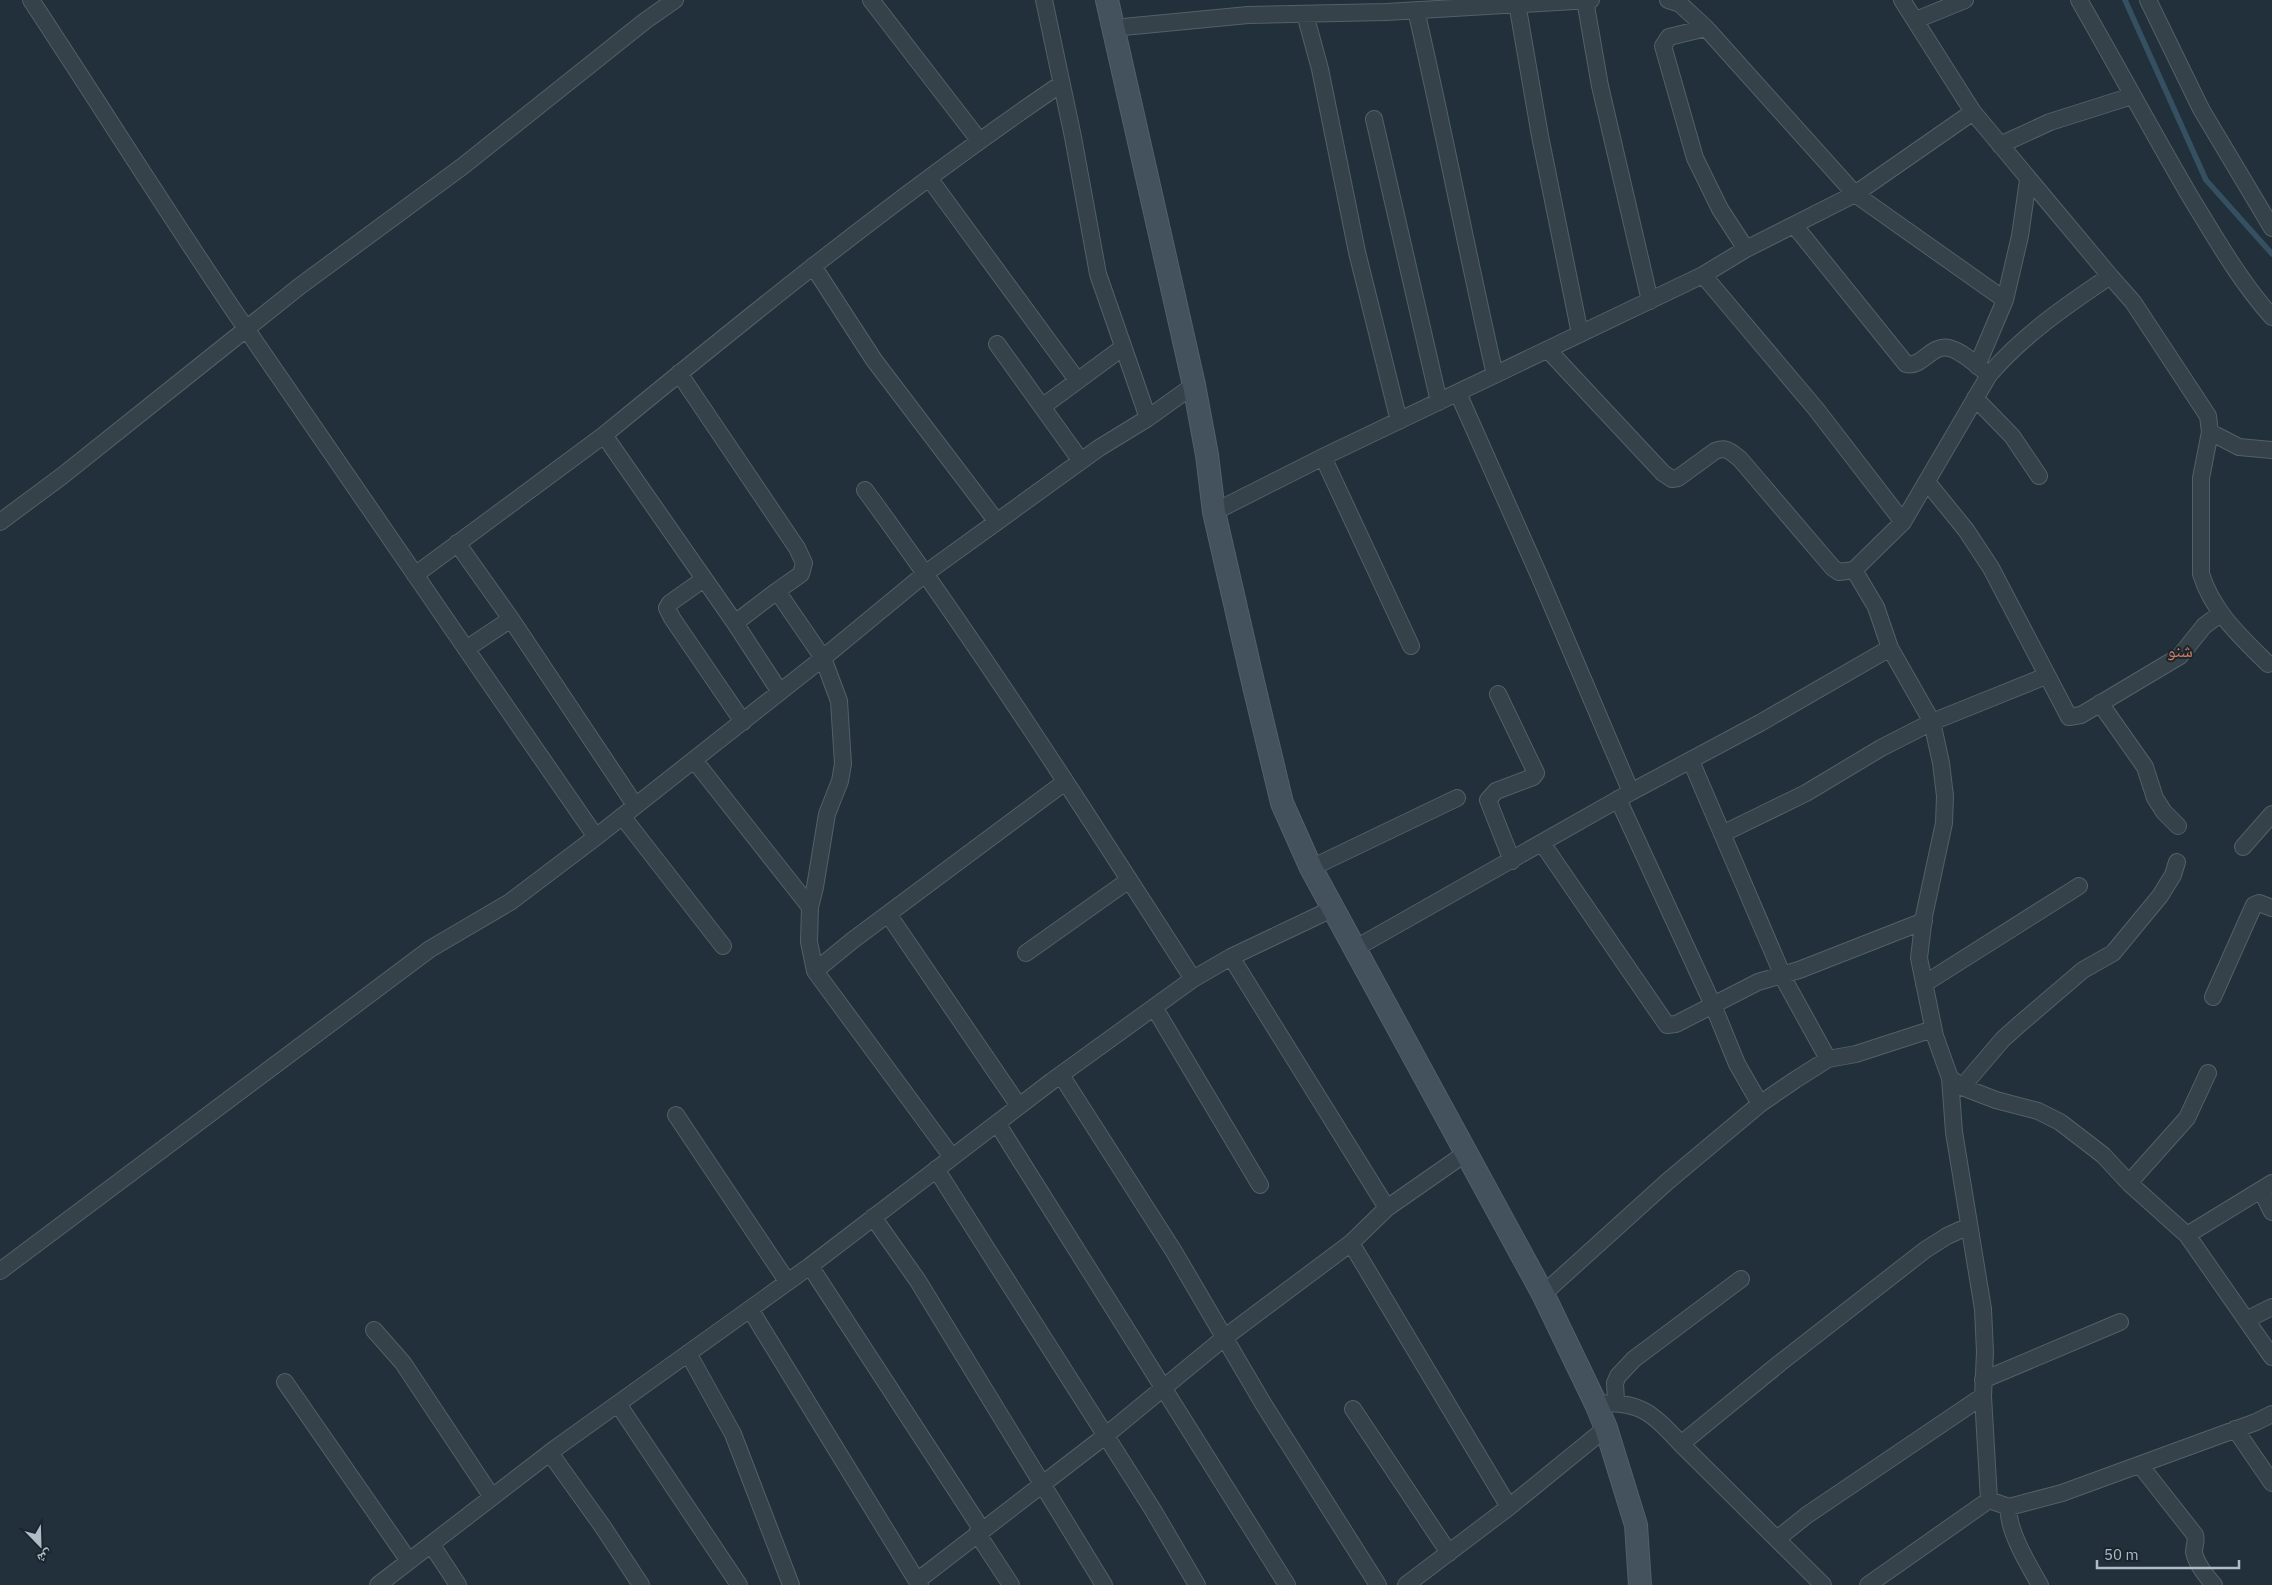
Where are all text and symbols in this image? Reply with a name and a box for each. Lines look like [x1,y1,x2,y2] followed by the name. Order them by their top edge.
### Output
[2167,639,2193,662] district label: شنو
[15,1520,65,1570] north arrow
[2097,1538,2240,1570] scale bar
[2104,1545,2139,1564] text: 50 m
[35,1546,55,1568] text: ش

